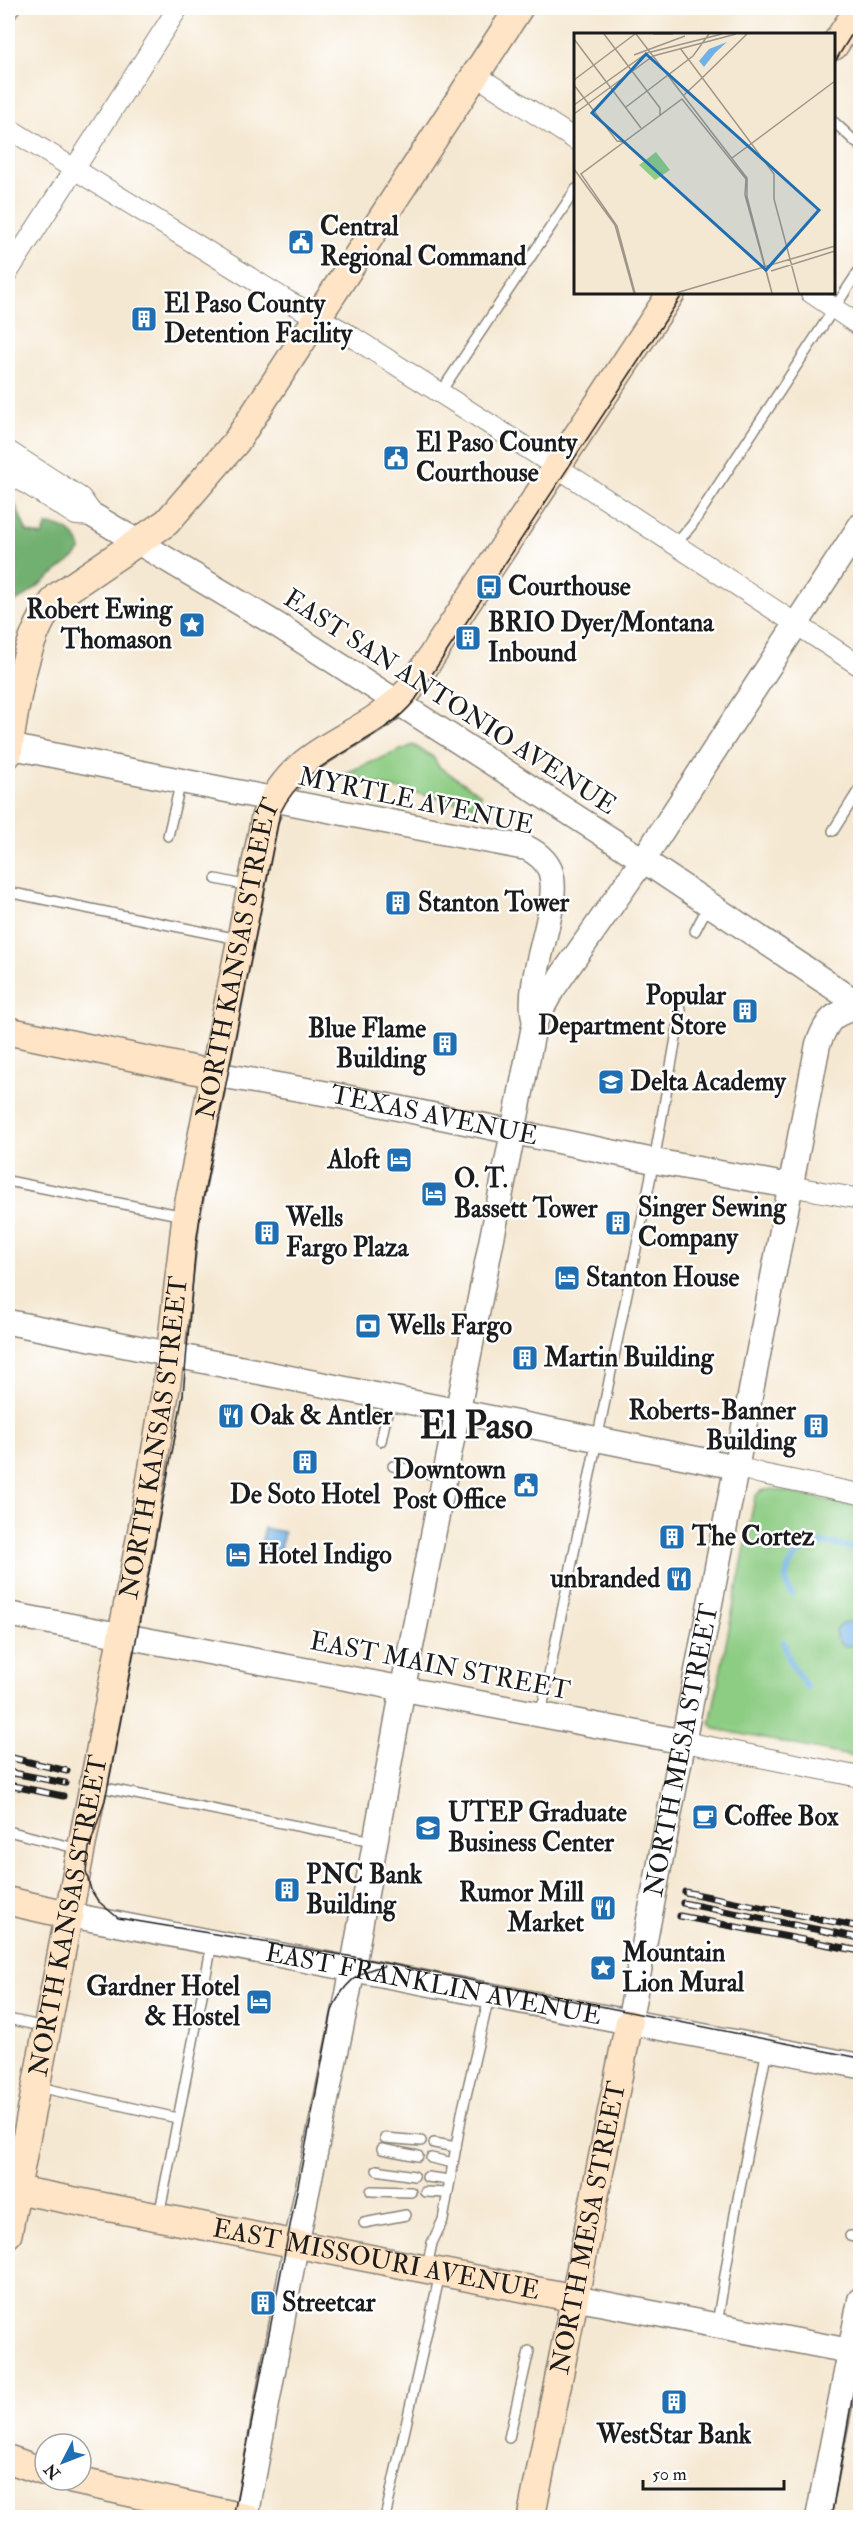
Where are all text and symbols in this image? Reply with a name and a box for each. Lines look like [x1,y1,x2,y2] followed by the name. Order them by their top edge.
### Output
[574,33,835,294] inset map
[320,211,527,274] place label: Central Regional Command
[286,227,316,257] public building icon: Central Regional Command
[164,288,354,351] place label: El Paso County Detention Facility
[129,304,159,334] building icon: El Paso County Detention Facility
[416,427,579,489] place label: El Paso County Courthouse
[381,443,411,473] public building icon: El Paso County Courthouse
[508,571,631,603] place label: Courthouse
[474,572,504,602] bus stop icon: Courthouse
[278,582,622,822] street label: EAST SAN ANTONIO AVENUE
[26,594,173,656] place label: Robert Ewing Thomason
[488,607,715,669] place label: BRIO Dyer/Montana Inbound
[177,610,207,640] place icon: Robert Ewing Thomason
[453,623,483,653] building icon: BRIO Dyer/Montana Inbound
[296,760,536,842] street label: MYRTLE AVENUE
[190,793,287,1122] street label: NORTH KANSAS STREET
[418,887,570,919] place label: Stanton Tower
[383,888,413,918] building icon: Stanton Tower
[538,980,726,1043] place label: Popular Department Store
[730,996,760,1026] building icon: Popular Department Store
[308,1013,427,1076] place label: Blue Flame Building
[430,1029,460,1059] building icon: Blue Flame Building
[630,1066,787,1099] place label: Delta Academy
[596,1067,626,1097] school or university icon: Delta Academy
[328,1078,540,1152] street label: TEXAS AVENUE
[327,1144,381,1176] place label: Aloft
[384,1145,414,1175] hotel icon: Aloft
[454,1163,598,1225] place label: O. T. Bassett Tower
[419,1179,449,1209] hotel icon: O. T. Bassett Tower
[638,1192,787,1255] place label: Singer Sewing Company
[285,1202,410,1265] place label: Wells Fargo Plaza
[603,1208,633,1238] building icon: Singer Sewing Company
[252,1218,282,1248] building icon: Wells Fargo Plaza
[586,1262,739,1294] place label: Stanton House
[552,1263,582,1293] hotel icon: Stanton House
[113,1275,195,1601] street label: NORTH KANSAS STREET
[387,1310,512,1343] place label: Wells Fargo
[353,1311,383,1341] bank icon: Wells Fargo
[543,1342,715,1375] place label: Martin Building
[510,1343,540,1373] building icon: Martin Building
[628,1395,797,1458] place label: Roberts-Banner Building
[250,1400,393,1432] place label: Oak & Antler
[216,1401,246,1431] restaurant icon: Oak & Antler
[419,1402,533,1450] district label: El Paso
[801,1411,831,1441] building icon: Roberts-Banner Building
[290,1447,320,1477] building icon: De Soto Hotel
[393,1454,507,1516] place label: Downtown Post Office
[511,1470,541,1500] public building icon: Downtown Post Office
[230,1479,380,1511] place label: De Soto Hotel
[691,1521,815,1553] place label: The Cortez
[657,1522,687,1552] building icon: The Cortez
[258,1539,392,1572] place label: Hotel Indigo
[223,1540,253,1570] hotel icon: Hotel Indigo
[549,1563,660,1595] place label: unbranded
[664,1564,694,1594] restaurant icon: unbranded
[638,1601,726,1899] street label: NORTH MESA STREET
[307,1625,573,1707] street label: EAST MAIN STREET
[22,1752,115,2079] street label: NORTH KANSAS STREET
[448,1797,627,1859] place label: UTEP Graduate Business Center
[724,1801,839,1833] place label: Coffee Box
[690,1802,720,1832] cafe icon: Coffee Box
[413,1813,443,1843] school or university icon: UTEP Graduate Business Center
[306,1859,423,1922] place label: PNC Bank Building
[272,1875,302,1905] building icon: PNC Bank Building
[459,1877,585,1939] place label: Rumor Mill Market
[588,1893,618,1923] restaurant icon: Rumor Mill Market
[263,1937,604,2032] street label: EAST FRANKLIN AVENUE
[621,1937,745,1999] place label: Mountain Lion Mural
[588,1953,618,1983] place icon: Mountain Lion Mural
[86,1971,240,2033] place label: Gardner Hotel & Hostel
[244,1987,274,2017] hotel icon: Gardner Hotel & Hostel
[544,2079,633,2377] street label: NORTH MESA STREET
[210,2212,542,2307] street label: EAST MISSOURI AVENUE
[282,2287,376,2319] place label: Streetcar
[248,2288,278,2318] building icon: Streetcar
[659,2387,689,2417] building icon: WestStar Bank
[596,2419,752,2451] place label: WestStar Bank
[33,2432,93,2492] north arrow
[643,2453,784,2491] scale bar
[40,2459,65,2484] text: N
[652,2463,687,2486] text: 50 m

